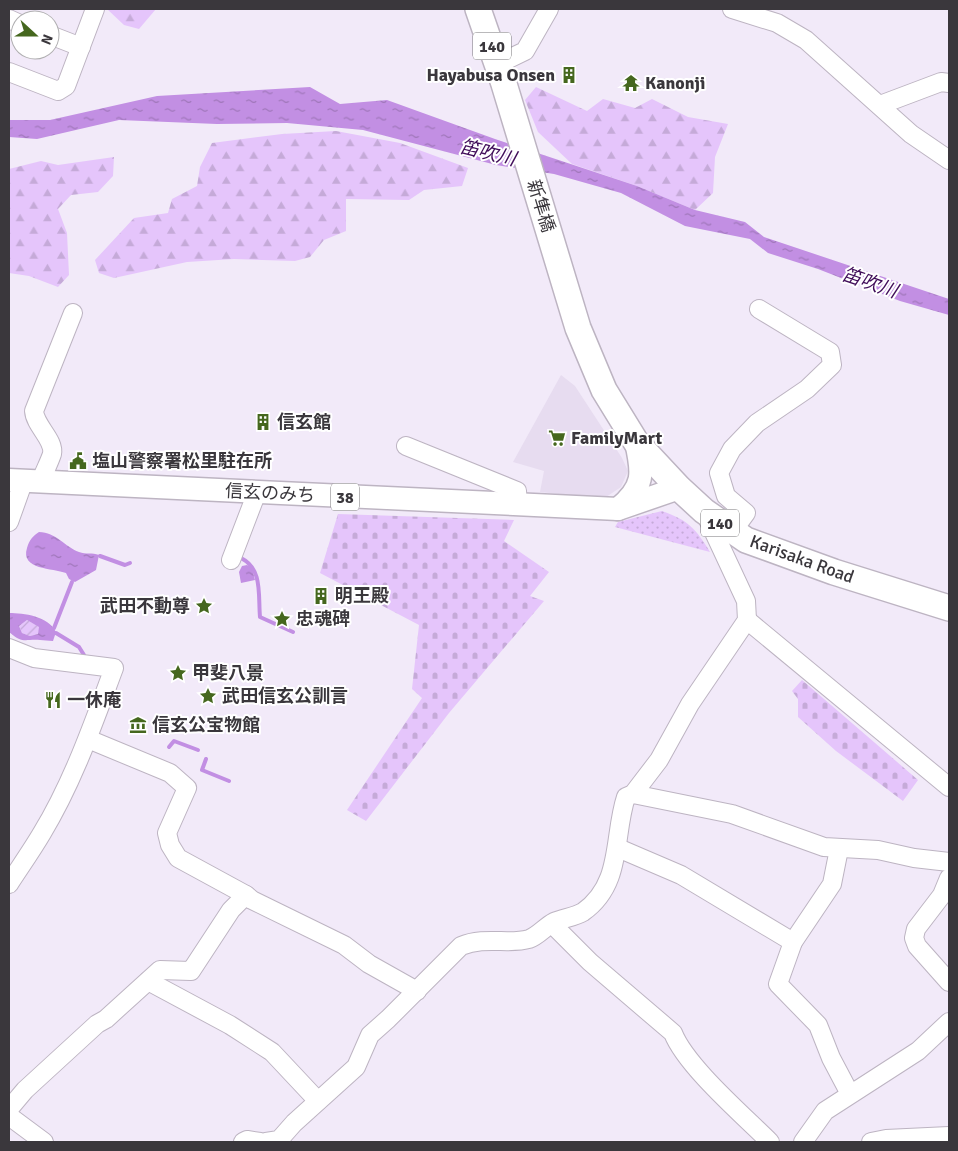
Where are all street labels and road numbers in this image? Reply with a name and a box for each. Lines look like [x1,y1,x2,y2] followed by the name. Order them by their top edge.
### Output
[473,32,511,59] road number: 140
[523,177,559,235] street label: 新隼橋
[224,480,316,506] street label: 信玄のみち
[331,484,359,511] road number: 38
[701,509,739,536] road number: 140
[747,530,857,588] street label: Karisaka Road

